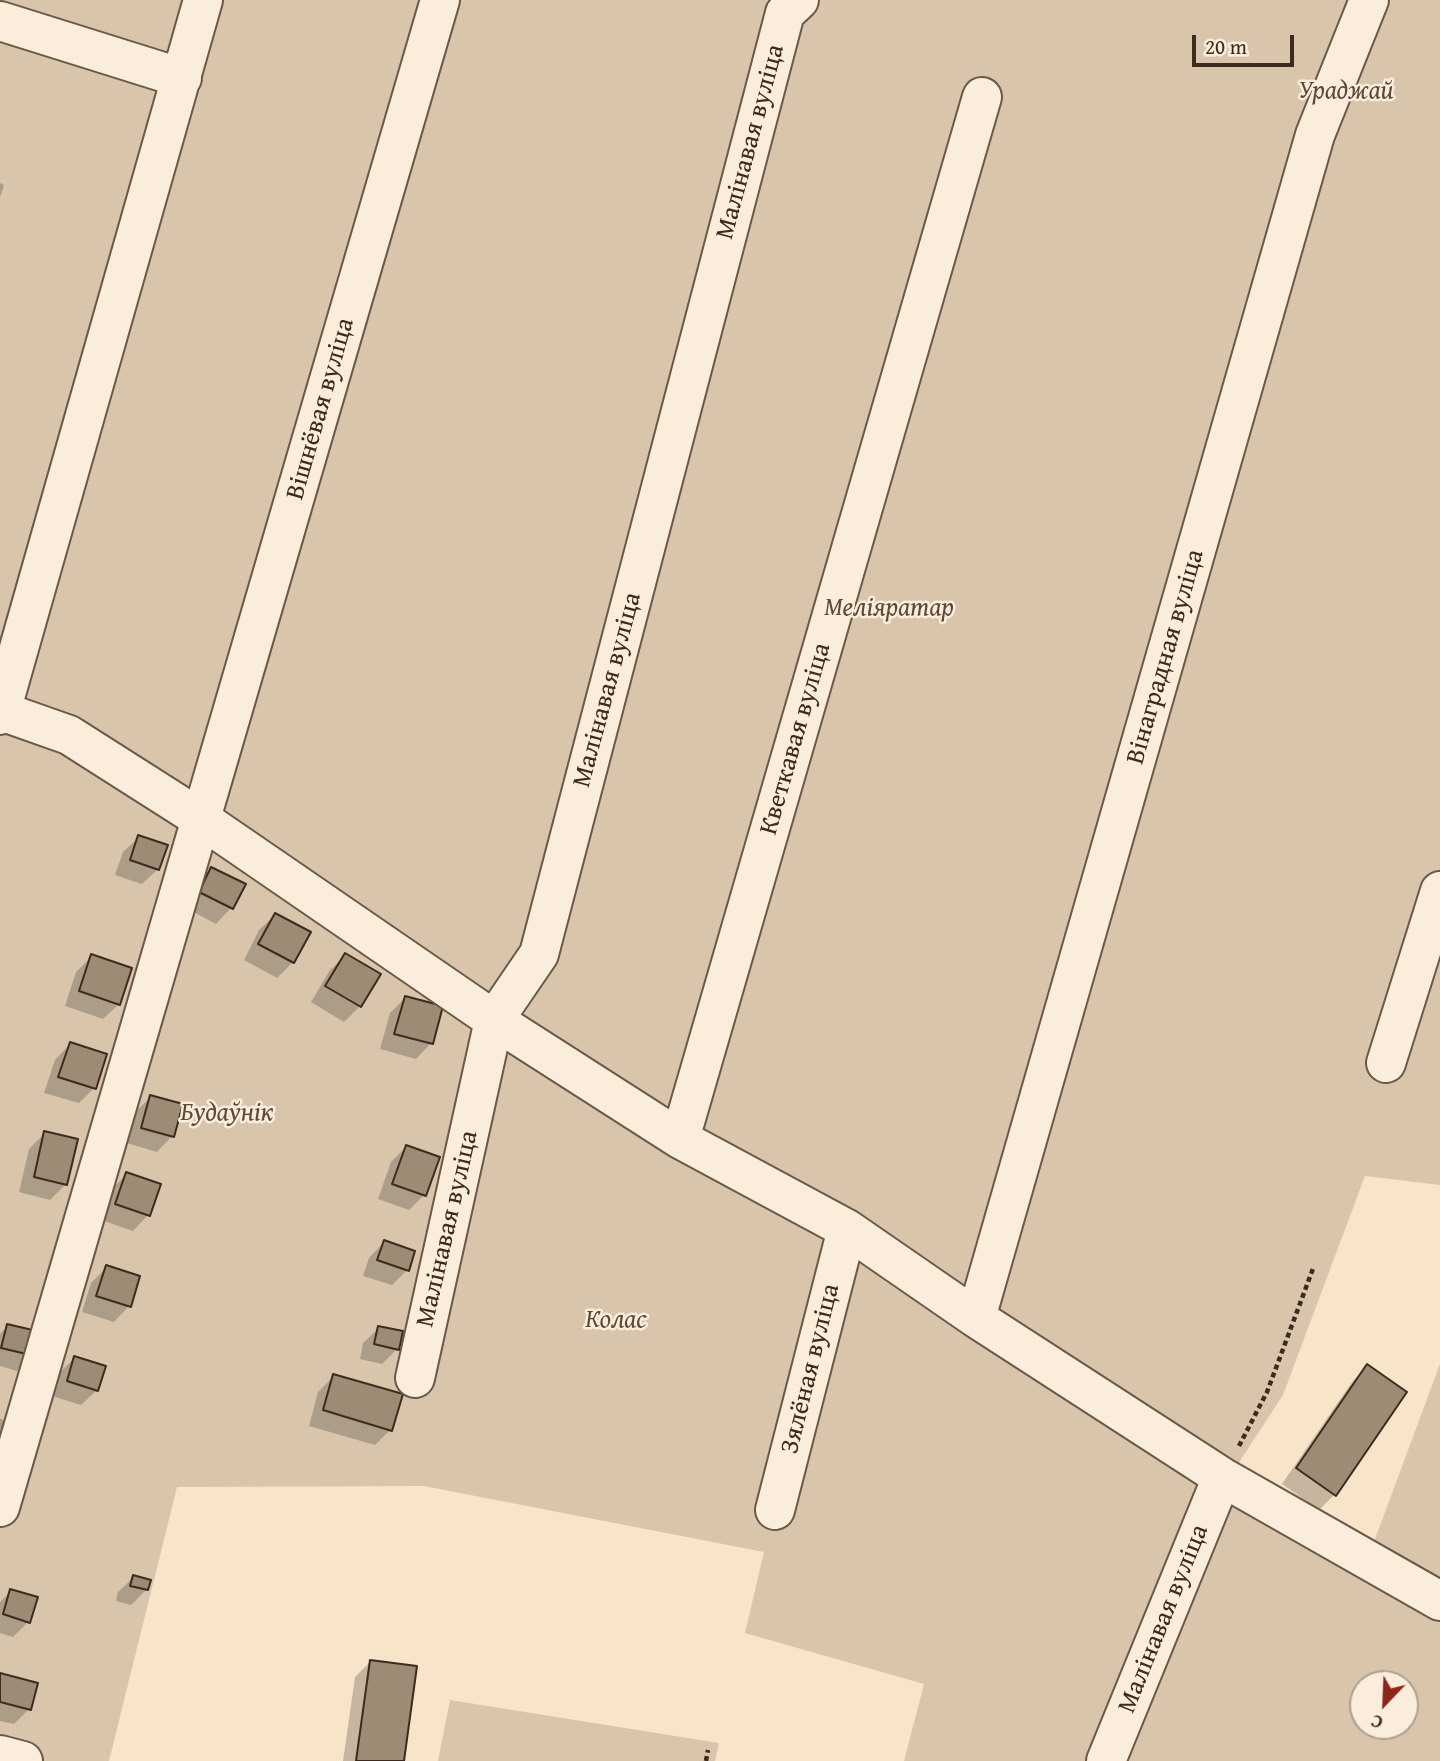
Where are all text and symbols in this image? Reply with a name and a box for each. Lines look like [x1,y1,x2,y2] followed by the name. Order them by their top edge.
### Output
[1195,21,1296,65] scale bar
[1205,31,1247,62] text: 20 m
[710,41,792,243] street label: Малінавая вуліца
[1298,75,1394,107] park label: Ураджай
[280,315,362,503] street label: Вішнёвая вуліца
[1120,546,1212,768] street label: Вінаградная вуліца
[567,589,649,791] street label: Малінавая вуліца
[824,592,954,624] park label: Меліяратар
[754,640,838,838] street label: Кветкавая вуліца
[180,1097,274,1129] park label: Будаўнік
[410,1128,486,1330] street label: Малінавая вуліца
[775,1281,847,1457] street label: Зялёная вуліца
[585,1304,647,1336] park label: Колас
[1112,1520,1216,1718] street label: Малінавая вуліца
[1349,1670,1419,1740] north arrow
[1366,1708,1387,1737] text: С

